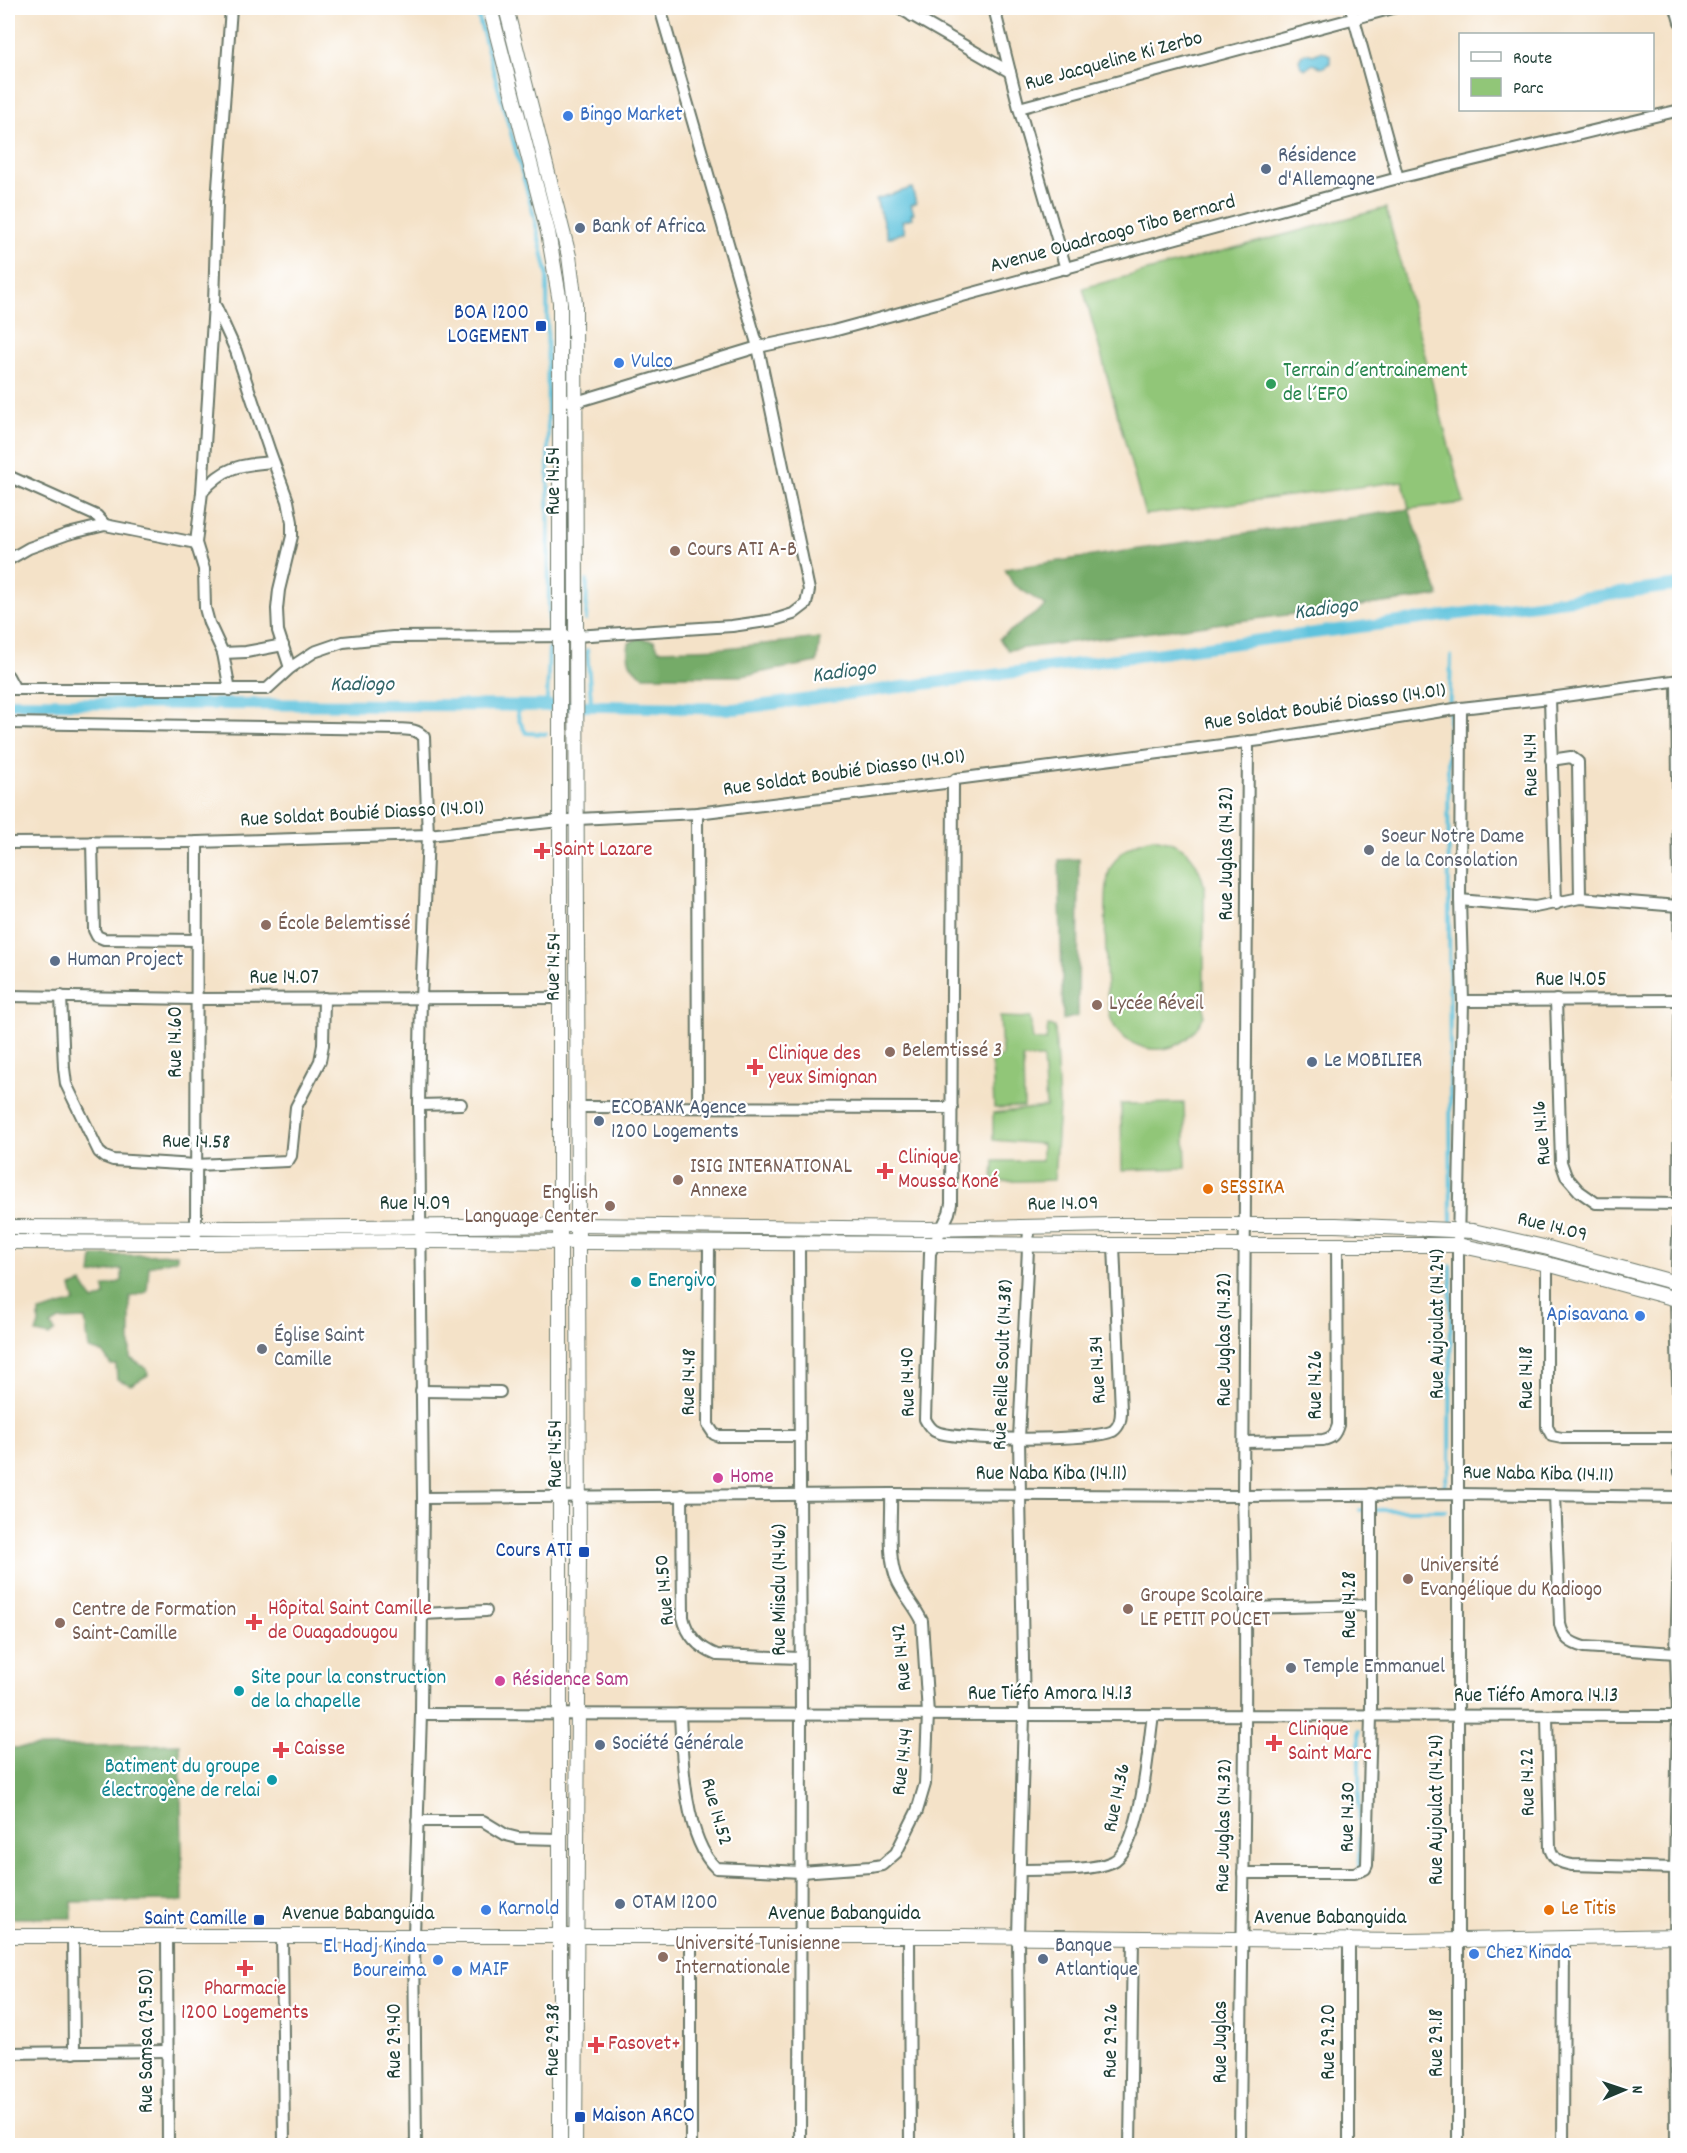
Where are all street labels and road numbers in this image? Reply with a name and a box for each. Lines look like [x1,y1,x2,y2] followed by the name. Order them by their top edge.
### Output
[1022,24,1206,100] street label: Rue Jacqueline Ki Zerbo
[987,188,1239,282] street label: Avenue Ouadraogo Tibo Bernard
[540,447,570,515] street label: Rue 14.54
[1202,676,1448,740] street label: Rue Soldat Boubié Diasso (14.01)
[1516,733,1548,797] street label: Rue 14.14
[721,742,967,806] street label: Rue Soldat Boubié Diasso (14.01)
[1213,787,1243,921] street label: Rue Juglas (14.32)
[239,794,485,836] street label: Rue Soldat Boubié Diasso (14.01)
[539,932,571,1002] street label: Rue 14.54
[249,964,319,994] street label: Rue 14.07
[1535,966,1607,996] street label: Rue 14.05
[162,1006,192,1078] street label: Rue 14.60
[1525,1099,1561,1167] street label: Rue 14.16
[162,1127,230,1159] street label: Rue 14.58
[1027,1189,1099,1221] street label: Rue 14.09
[379,1190,451,1220] street label: Rue 14.09
[1514,1205,1590,1251] street label: Rue 14.09
[1424,1249,1454,1399] street label: Rue Aujoulat (14.24)
[1211,1273,1241,1407] street label: Rue Juglas (14.32)
[986,1279,1022,1451] street label: Rue Reille Soult (14.38)
[1082,1335,1116,1405] street label: Rue 14.34
[1513,1346,1543,1410] street label: Rue 14.18
[893,1347,925,1417] street label: Rue 14.40
[674,1348,706,1416] street label: Rue 14.48
[1302,1350,1332,1420] street label: Rue 14.26
[542,1420,572,1488] street label: Rue 14.54
[1462,1459,1614,1491] street label: Rue Naba Kiba (14.11)
[975,1460,1127,1490] street label: Rue Naba Kiba (14.11)
[766,1524,796,1656] street label: Rue Miisdu (14.46)
[648,1553,684,1627] street label: Rue 14.50
[1336,1571,1366,1639] street label: Rue 14.28
[885,1622,921,1692] street label: Rue 14.42
[968,1680,1132,1710] street label: Rue Tiéfo Amora 14.13
[1454,1682,1618,1712] street label: Rue Tiéfo Amora 14.13
[885,1727,923,1797] street label: Rue 14.44
[1423,1735,1453,1885] street label: Rue Aujoulat (14.24)
[1513,1748,1545,1816] street label: Rue 14.22
[1209,1759,1241,1893] street label: Rue Juglas (14.32)
[1096,1761,1140,1835] street label: Rue 14.36
[691,1775,739,1849] street label: Rue 14.52
[1333,1781,1365,1853] street label: Rue 14.30
[282,1900,435,1930] street label: Avenue Babanguida
[768,1900,921,1930] street label: Avenue Babanguida
[1254,1904,1407,1934] street label: Avenue Babanguida
[133,1969,163,2113] street label: Rue Samsa (29.50)
[1207,2001,1237,2083] street label: Rue Juglas
[381,2003,411,2079] street label: Rue 29.40
[538,2003,570,2077] street label: Rue 29.38
[1096,2003,1128,2079] street label: Rue 29.26
[1315,2004,1345,2080] street label: Rue 29.20
[1423,2009,1453,2077] street label: Rue 29.18

